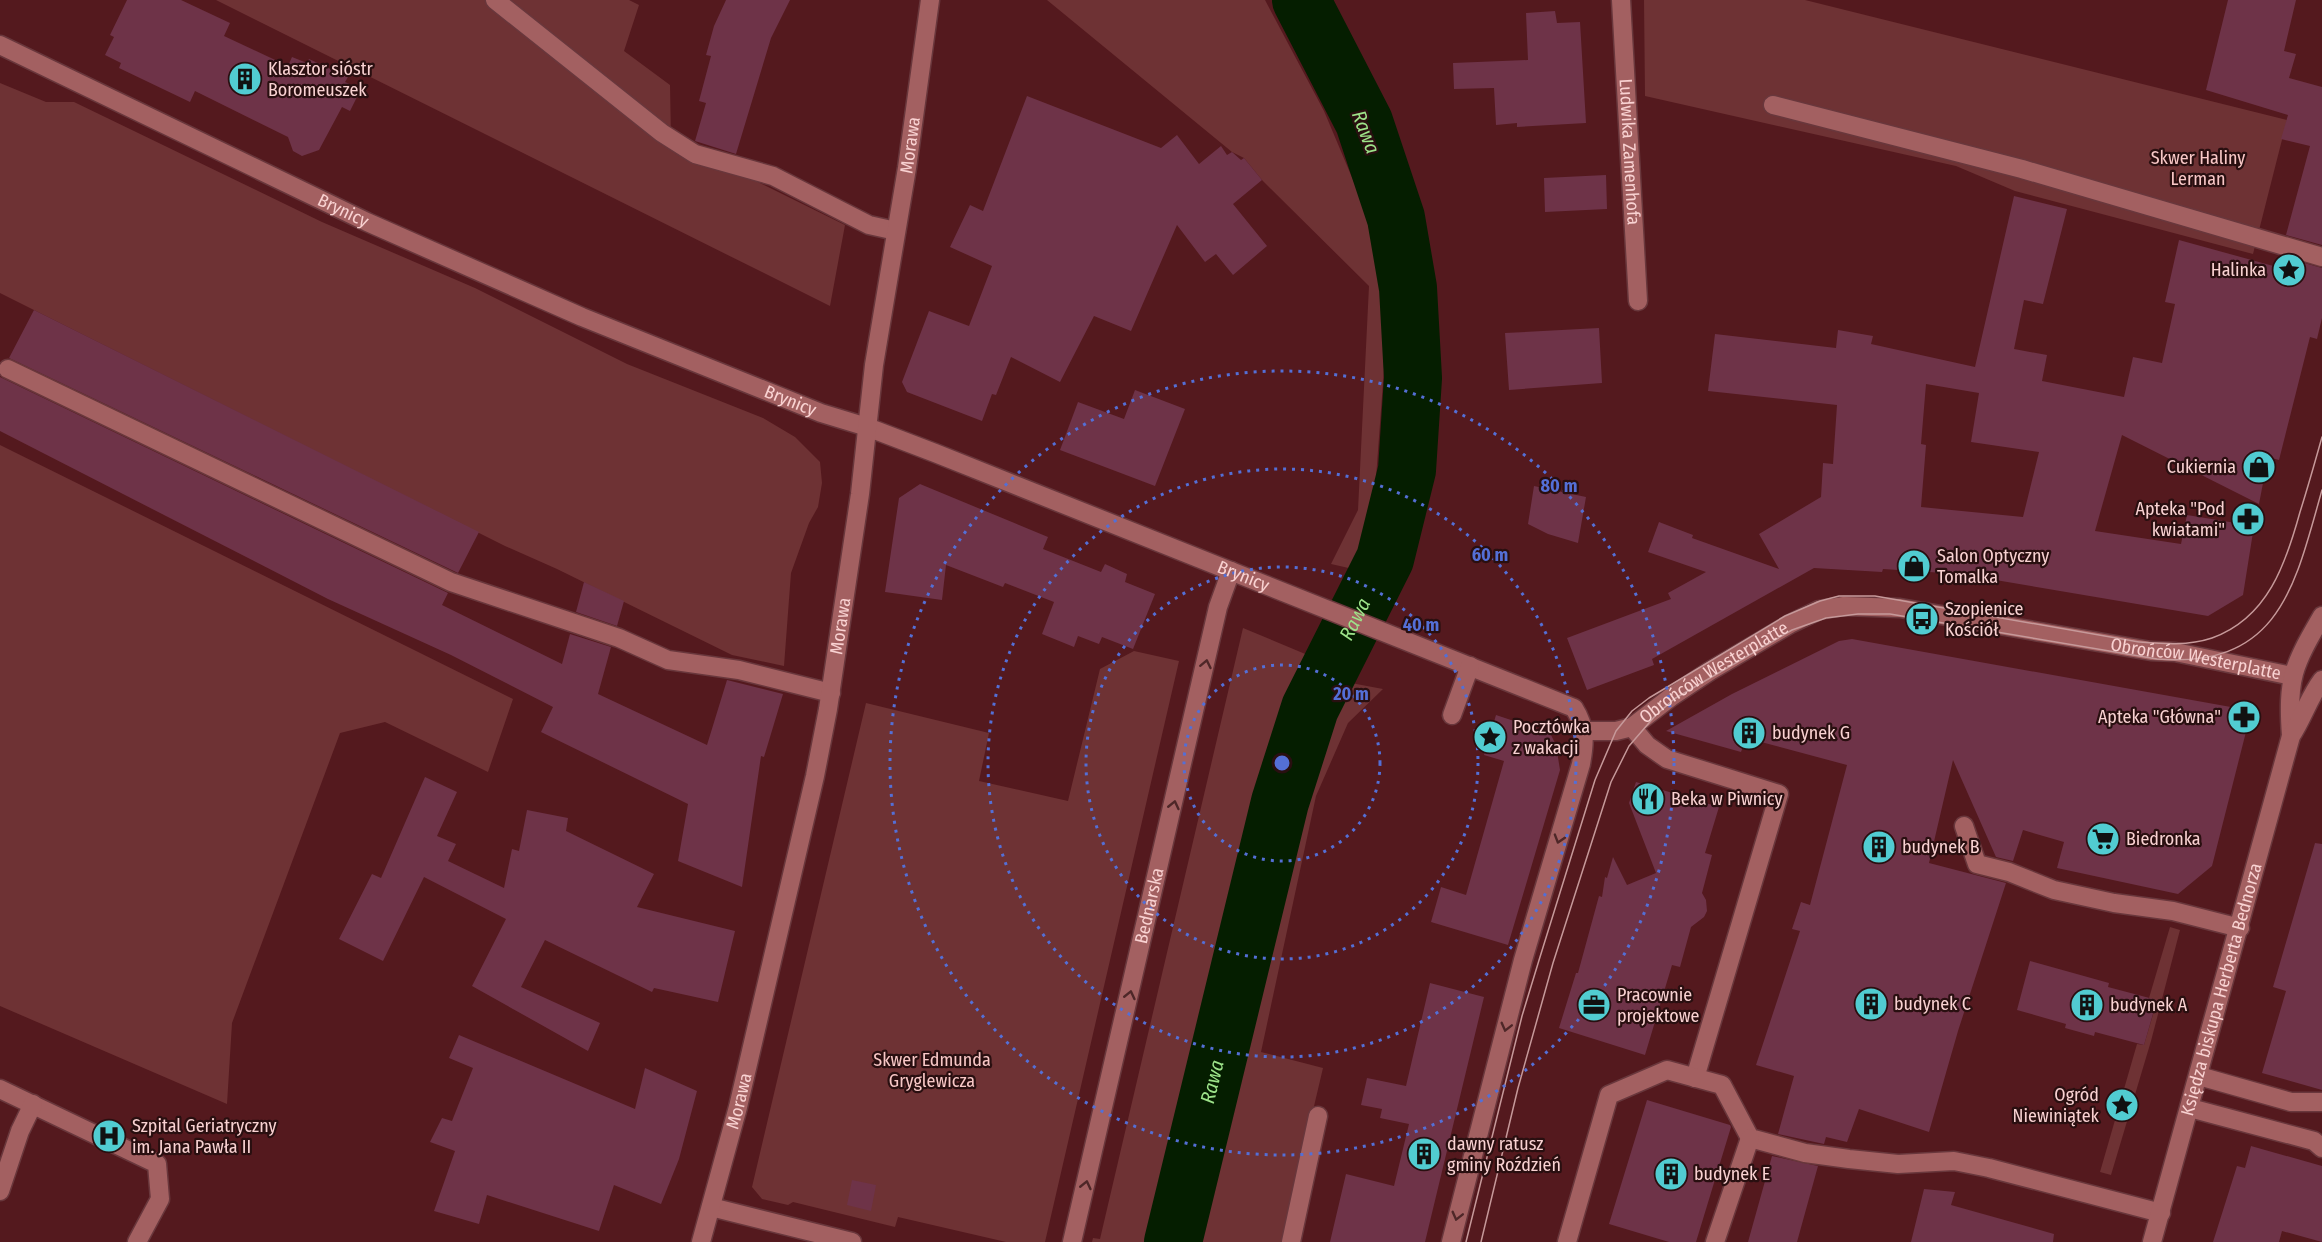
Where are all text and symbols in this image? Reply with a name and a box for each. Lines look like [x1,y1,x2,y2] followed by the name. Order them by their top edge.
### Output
[268,58,374,101] place label: Klasztor sióstr Boromeuszek
[227,61,263,97] building icon: Klasztor sióstr Boromeuszek
[1614,78,1645,226] street label: Ludwika Zamenhofa
[1347,107,1385,157] water label: Rawa
[895,115,925,175] street label: Morawa
[2151,147,2245,190] park label: Skwer Haliny Lerman
[314,189,372,232] street label: Brynicy
[2271,252,2307,288] place icon: Halinka
[2211,259,2266,281] place label: Halinka
[761,380,819,421] street label: Brynicy
[2241,449,2277,485] shop icon: Cukiernia
[2167,456,2236,478] place label: Cukiernia
[1541,475,1577,497] text: 80 m
[2135,498,2225,541] place label: Apteka "Pod kwiatami"
[2230,501,2266,537] pharmacy icon: Apteka "Pod kwiatami"
[1472,544,1508,566] text: 60 m
[1937,545,2049,588] place label: Salon Optyczny Tomalka
[1896,548,1932,584] shop icon: Salon Optyczny Tomalka
[1214,556,1273,596] street label: Brynicy
[1334,594,1375,644] water label: Rawa
[825,596,855,656] street label: Morawa
[1945,598,2024,641] place label: Szopienice Kościół
[1904,601,1940,637] bus stop icon: Szopienice Kościół
[1403,614,1439,636] text: 40 m
[1635,616,1792,728] street label: Obrońców Westerplatte
[2109,633,2283,684] street label: Obrońców Westerplatte
[1198,659,1211,669] one-way arrow
[1332,683,1369,705] text: 20 m
[2226,699,2262,735] pharmacy icon: Apteka "Główna"
[2098,706,2221,728] place label: Apteka "Główna"
[1731,715,1767,751] building icon: budynek G
[1513,716,1590,759] place label: Pocztówka z wakacji
[1472,719,1508,755] place icon: Pocztówka z wakacji
[1772,722,1850,744] place label: budynek G
[1272,753,1292,773] centre of rings
[1630,781,1666,817] restaurant icon: Beka w Piwnicy
[1671,788,1782,810] place label: Beka w Piwnicy
[1166,800,1179,810] one-way arrow
[2085,821,2121,857] supermarket icon: Biedronka
[2126,828,2201,850] place label: Biedronka
[1861,829,1897,865] building icon: budynek B
[1554,834,1566,844] one-way arrow
[1902,836,1980,858] place label: budynek B
[2176,860,2267,1118] street label: Księdza biskupa Herberta Bednorza
[1130,865,1169,946] street label: Bednarska
[1617,984,1700,1027] place label: Pracownie projektowe
[1853,986,1889,1022] building icon: budynek C
[1576,987,1612,1023] office icon: Pracownie projektowe
[2069,987,2105,1023] building icon: budynek A
[1123,990,1136,1000] one-way arrow
[1894,993,1971,1015] place label: budynek C
[2110,994,2188,1016] place label: budynek A
[1500,1022,1513,1032] one-way arrow
[873,1049,991,1092] park label: Skwer Edmunda Gryglewicza
[1195,1057,1229,1106] water label: Rawa
[721,1071,757,1132] street label: Morawa
[2013,1084,2100,1127] place label: Ogród Niewiniątek
[2104,1087,2140,1123] place icon: Ogród Niewiniątek
[132,1115,277,1158] place label: Szpital Geriatryczny im. Jana Pawła II
[91,1118,127,1154] hospital icon: Szpital Geriatryczny im. Jana Pawła II
[1447,1133,1561,1176] place label: dawny ratusz gminy Roździeń
[1406,1136,1442,1172] building icon: dawny ratusz gminy Roździeń
[1653,1156,1689,1192] building icon: budynek E
[1694,1163,1770,1185] place label: budynek E
[1078,1180,1091,1190] one-way arrow
[1452,1211,1465,1221] one-way arrow

